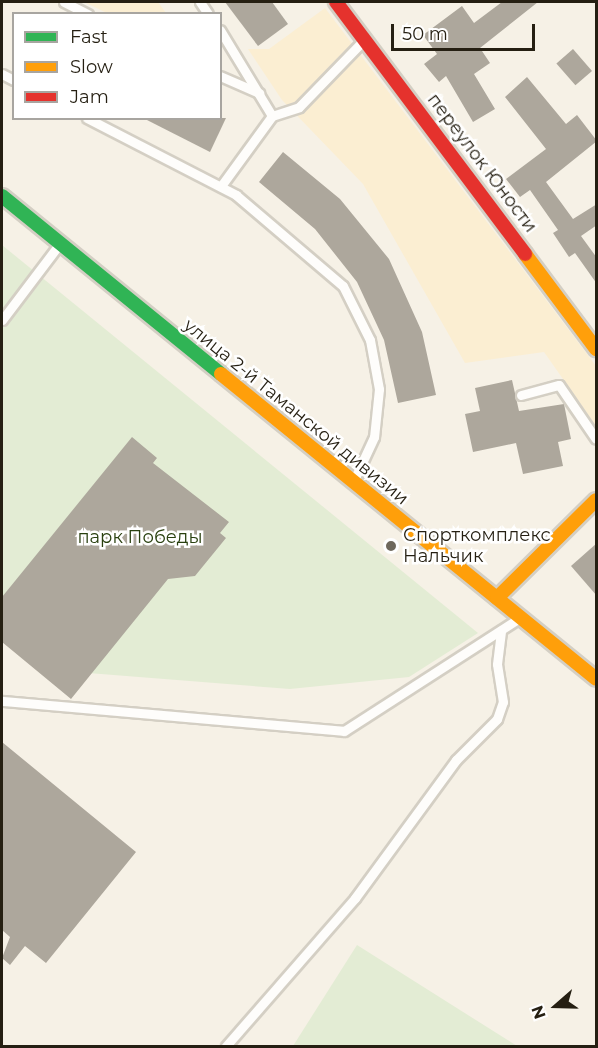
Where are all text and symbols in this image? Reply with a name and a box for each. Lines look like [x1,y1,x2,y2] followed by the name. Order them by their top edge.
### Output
[12,12,222,120] legend
[394,12,538,50] scale bar
[402,23,448,45] text: 50 m
[70,26,108,48] text: Fast
[70,56,113,78] text: Slow
[70,86,109,108] text: Jam
[423,89,541,237] street label: переулок Юности
[179,315,413,509] street label: улица 2-й Таманской дивизии
[403,525,551,568] place label: Спорткомплекс Нальчик
[77,526,203,548] park label: парк Победы
[384,539,398,553] marker: Спорткомплекс Нальчик
[526,976,586,1036] north arrow
[527,1003,550,1022] text: N

